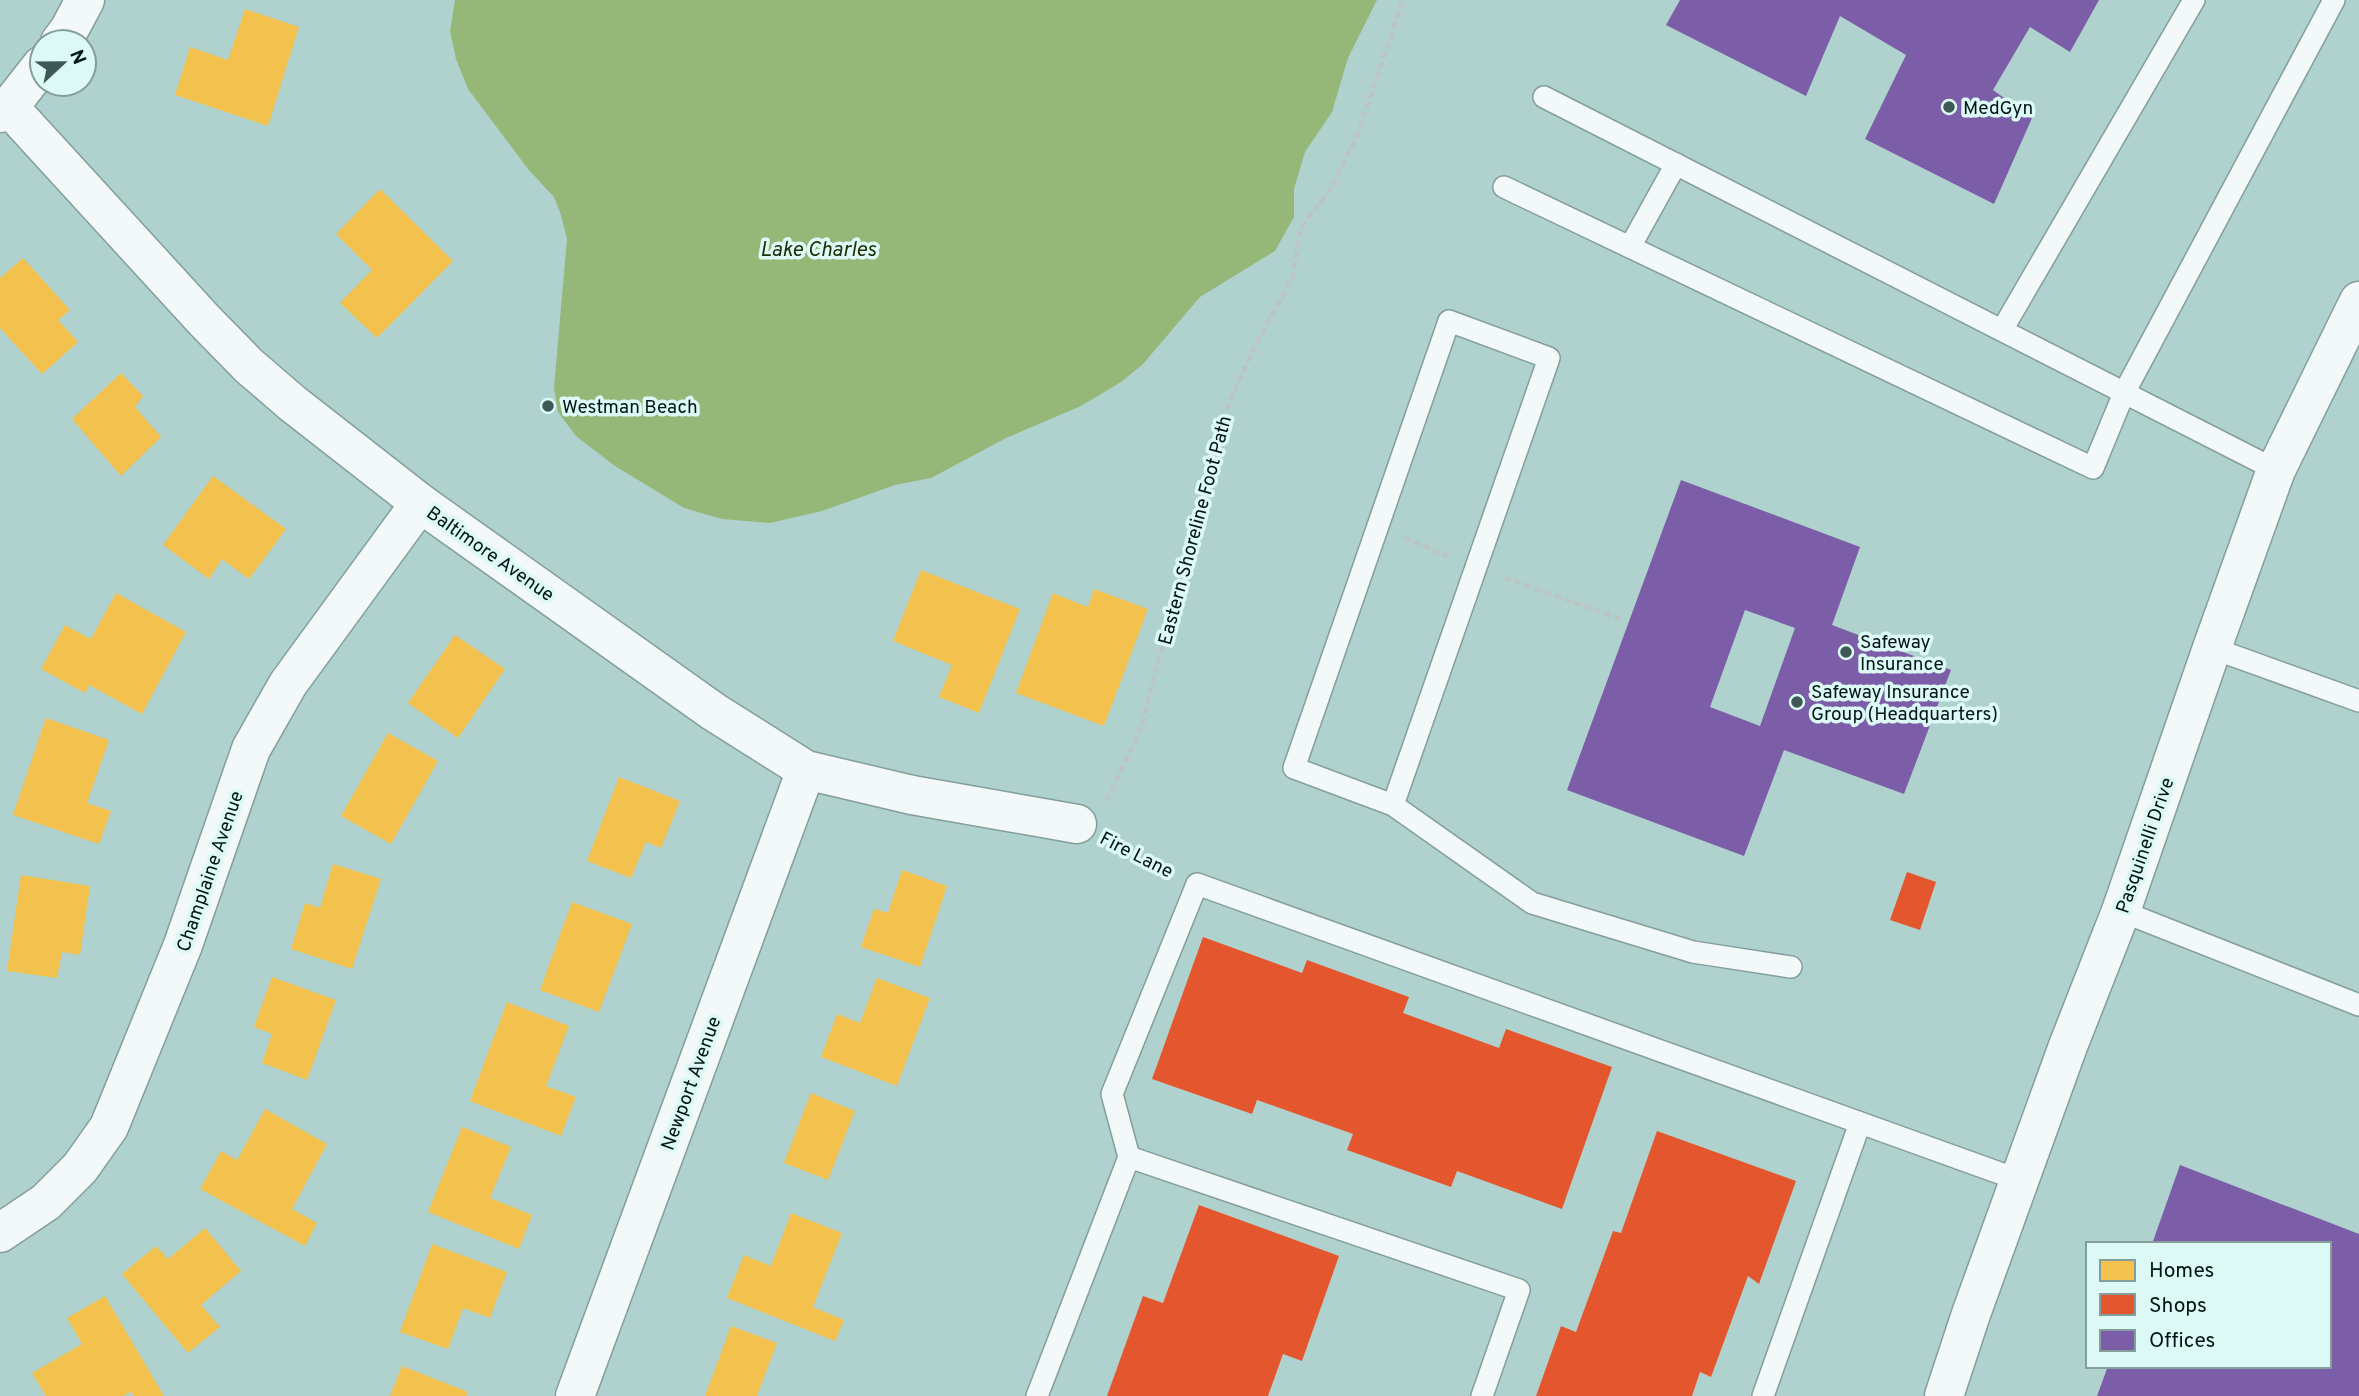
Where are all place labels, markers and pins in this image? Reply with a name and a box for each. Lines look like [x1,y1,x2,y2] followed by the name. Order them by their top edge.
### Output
[1963,97,2033,121] place label: MedGyn
[1941,99,1957,115] marker: MedGyn
[562,396,698,420] place label: Westman Beach
[540,398,556,414] marker: Westman Beach
[1860,631,1944,677] place label: Safeway Insurance
[1838,644,1854,660] marker: Safeway Insurance
[1811,681,1998,727] place label: Safeway Insurance Group (Headquarters)
[1789,694,1805,710] marker: Safeway Insurance Group (Headquarters)

